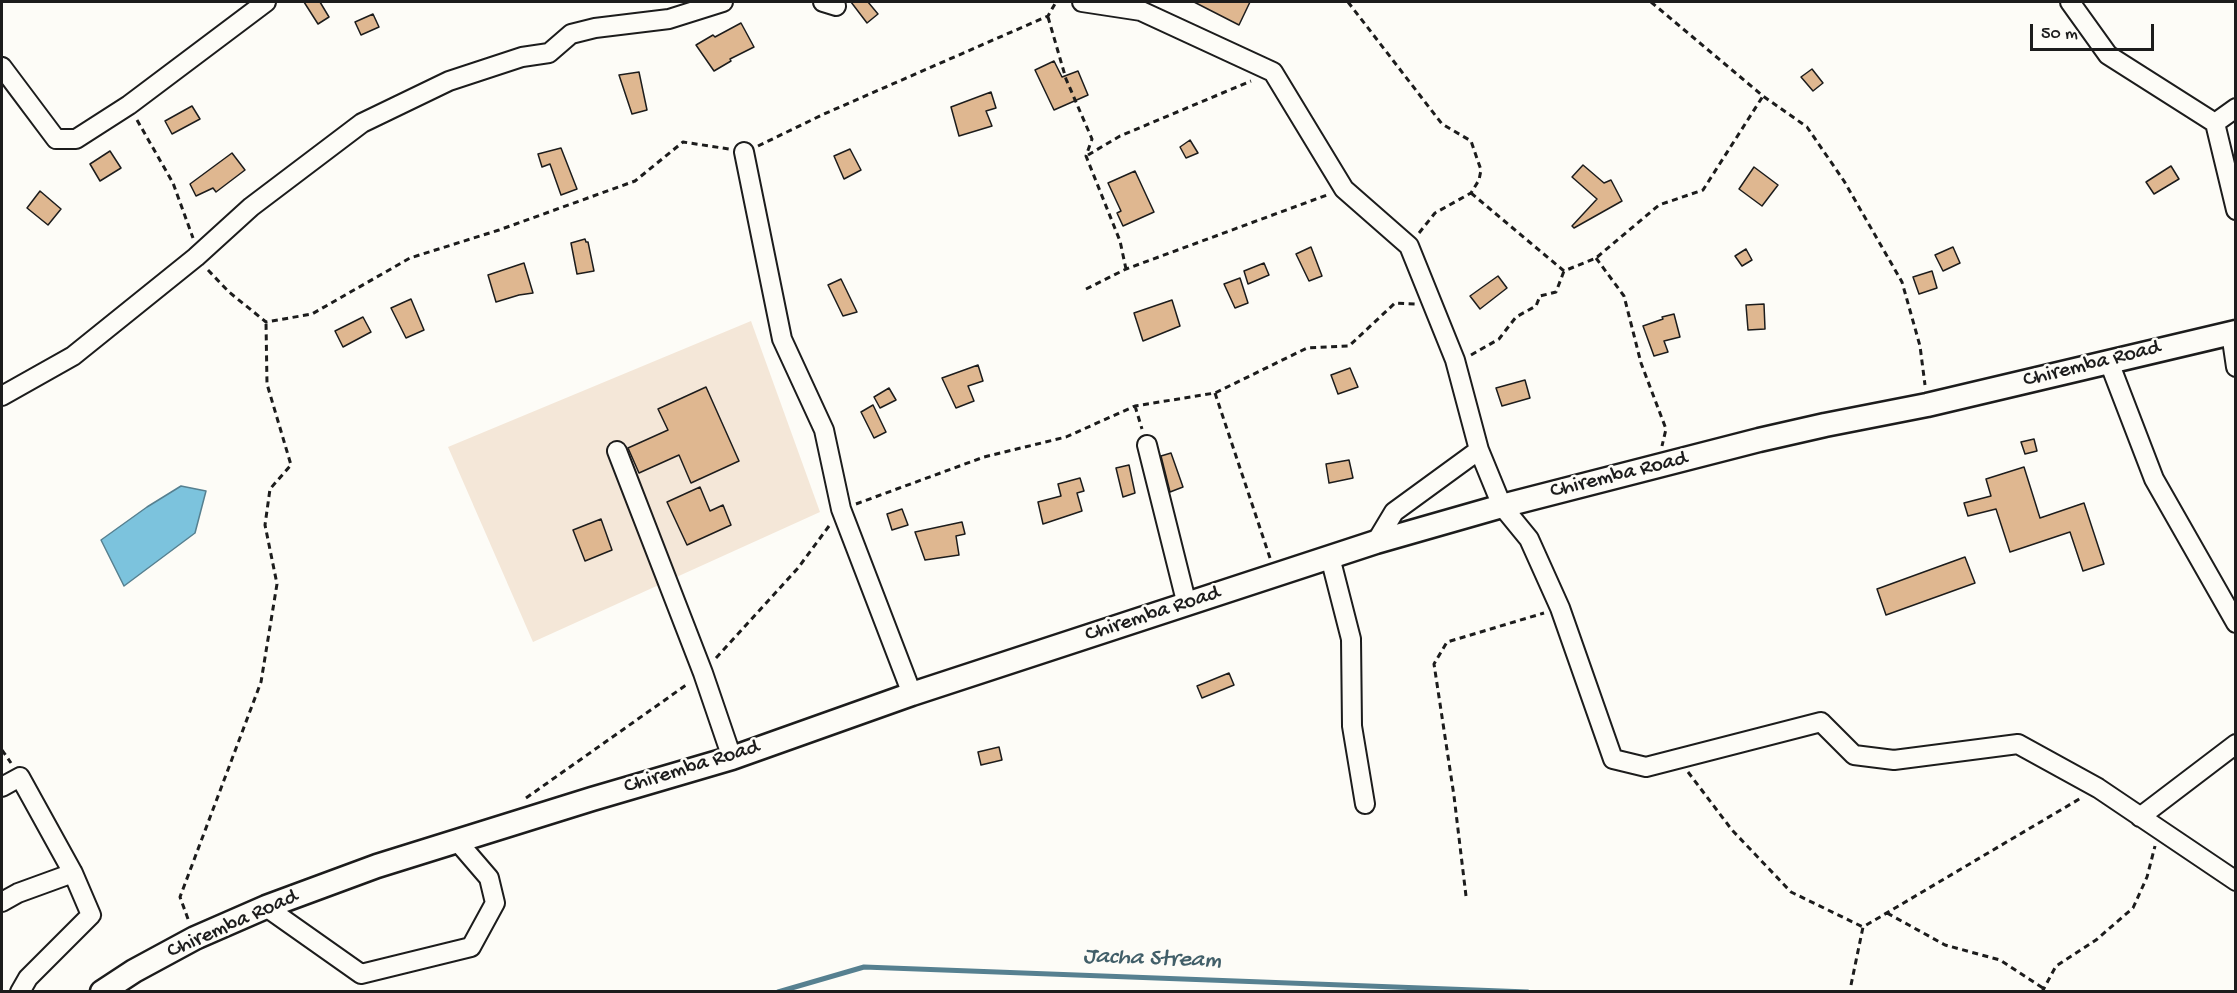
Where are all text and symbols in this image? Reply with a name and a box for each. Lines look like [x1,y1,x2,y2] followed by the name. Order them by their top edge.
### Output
[2033,12,2158,50] scale bar
[2041,24,2078,45] text: 50 m
[2021,335,2163,395] street label: Chiremba Road
[1548,446,1690,506] street label: Chiremba Road
[1082,581,1224,649] street label: Chiremba Road
[621,735,763,801] street label: Chiremba Road
[164,884,302,966] street label: Chiremba Road
[1082,943,1222,977] water label: Jacha Stream

